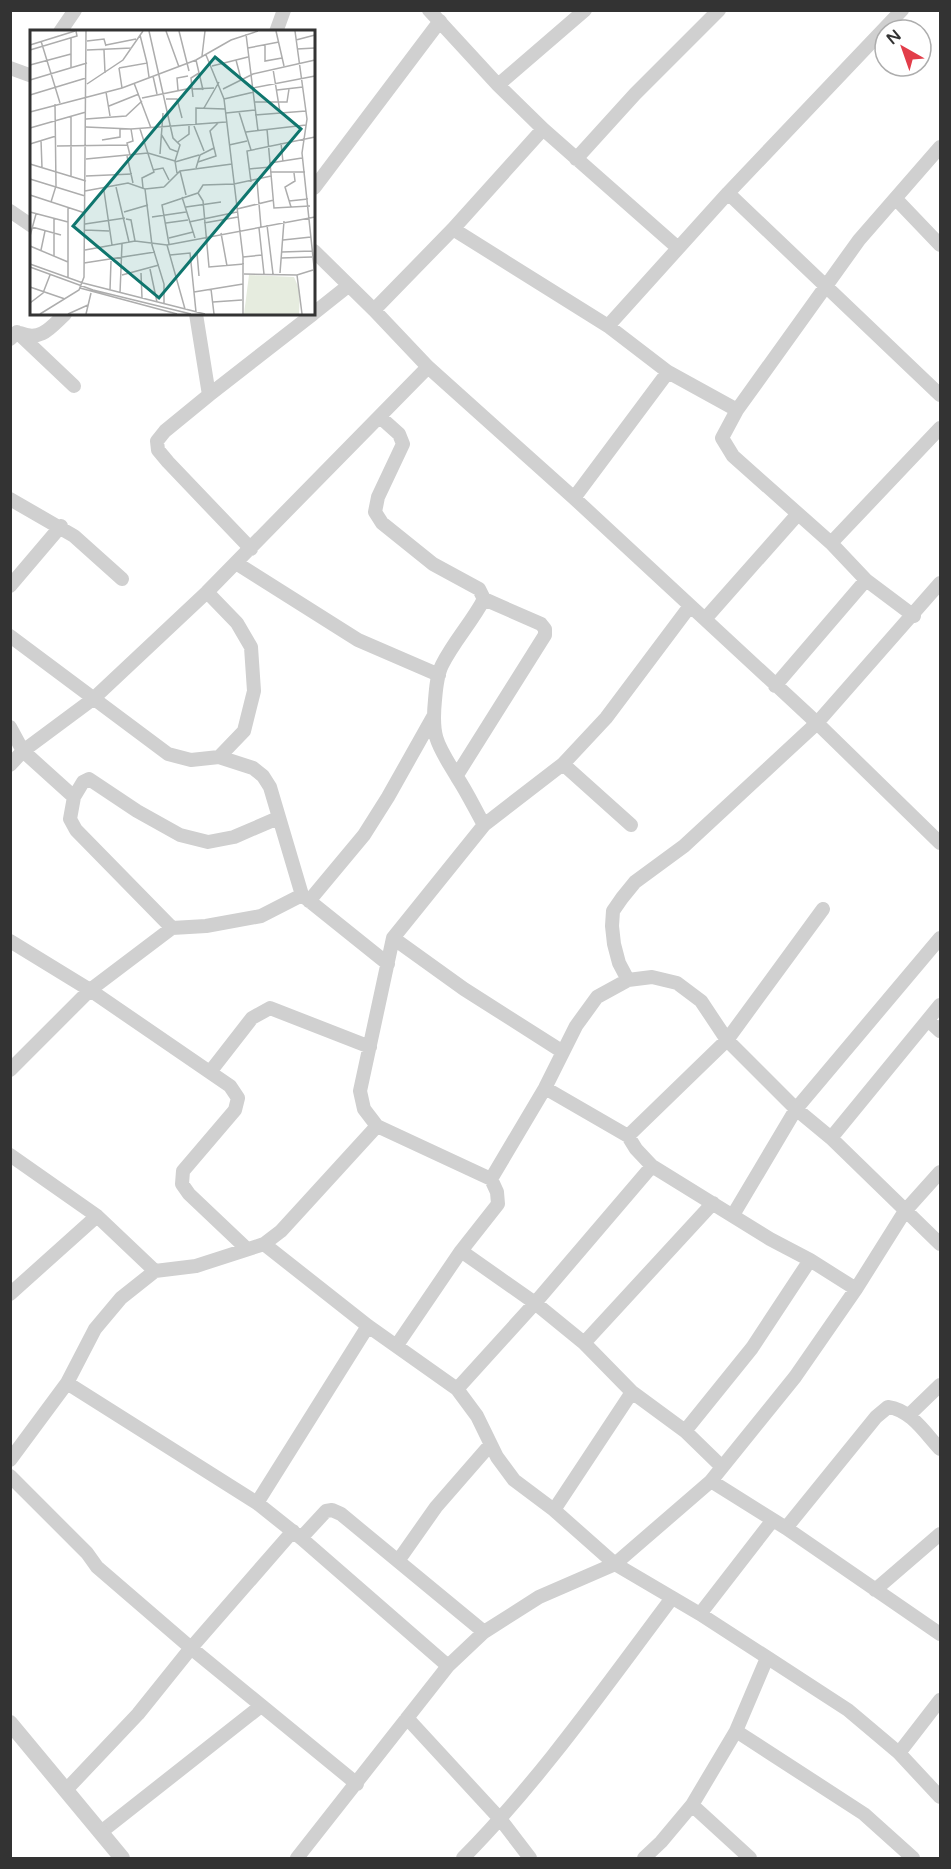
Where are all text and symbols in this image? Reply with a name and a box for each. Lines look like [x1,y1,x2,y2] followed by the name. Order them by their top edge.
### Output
[873,18,933,78] north arrow
[883,25,905,49] text: N
[30,30,315,315] inset map

